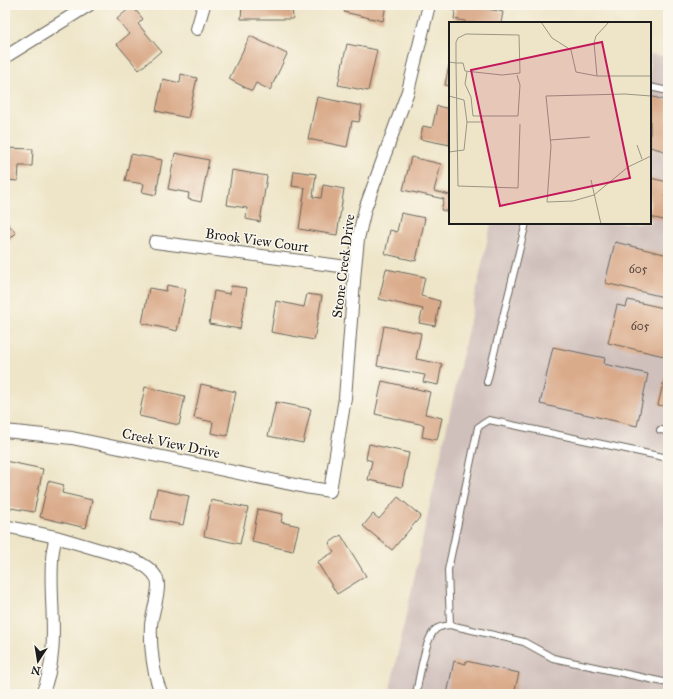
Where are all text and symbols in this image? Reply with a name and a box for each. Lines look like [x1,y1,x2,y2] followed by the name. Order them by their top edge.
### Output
[449,22,651,224] inset map
[329,213,358,319] street label: Stone Creek Drive
[204,225,310,256] street label: Brook View Court
[629,262,648,276] house number: 605
[631,319,650,333] house number: 605
[120,425,222,462] street label: Creek View Drive
[18,641,58,681] north arrow
[29,663,42,678] text: N

